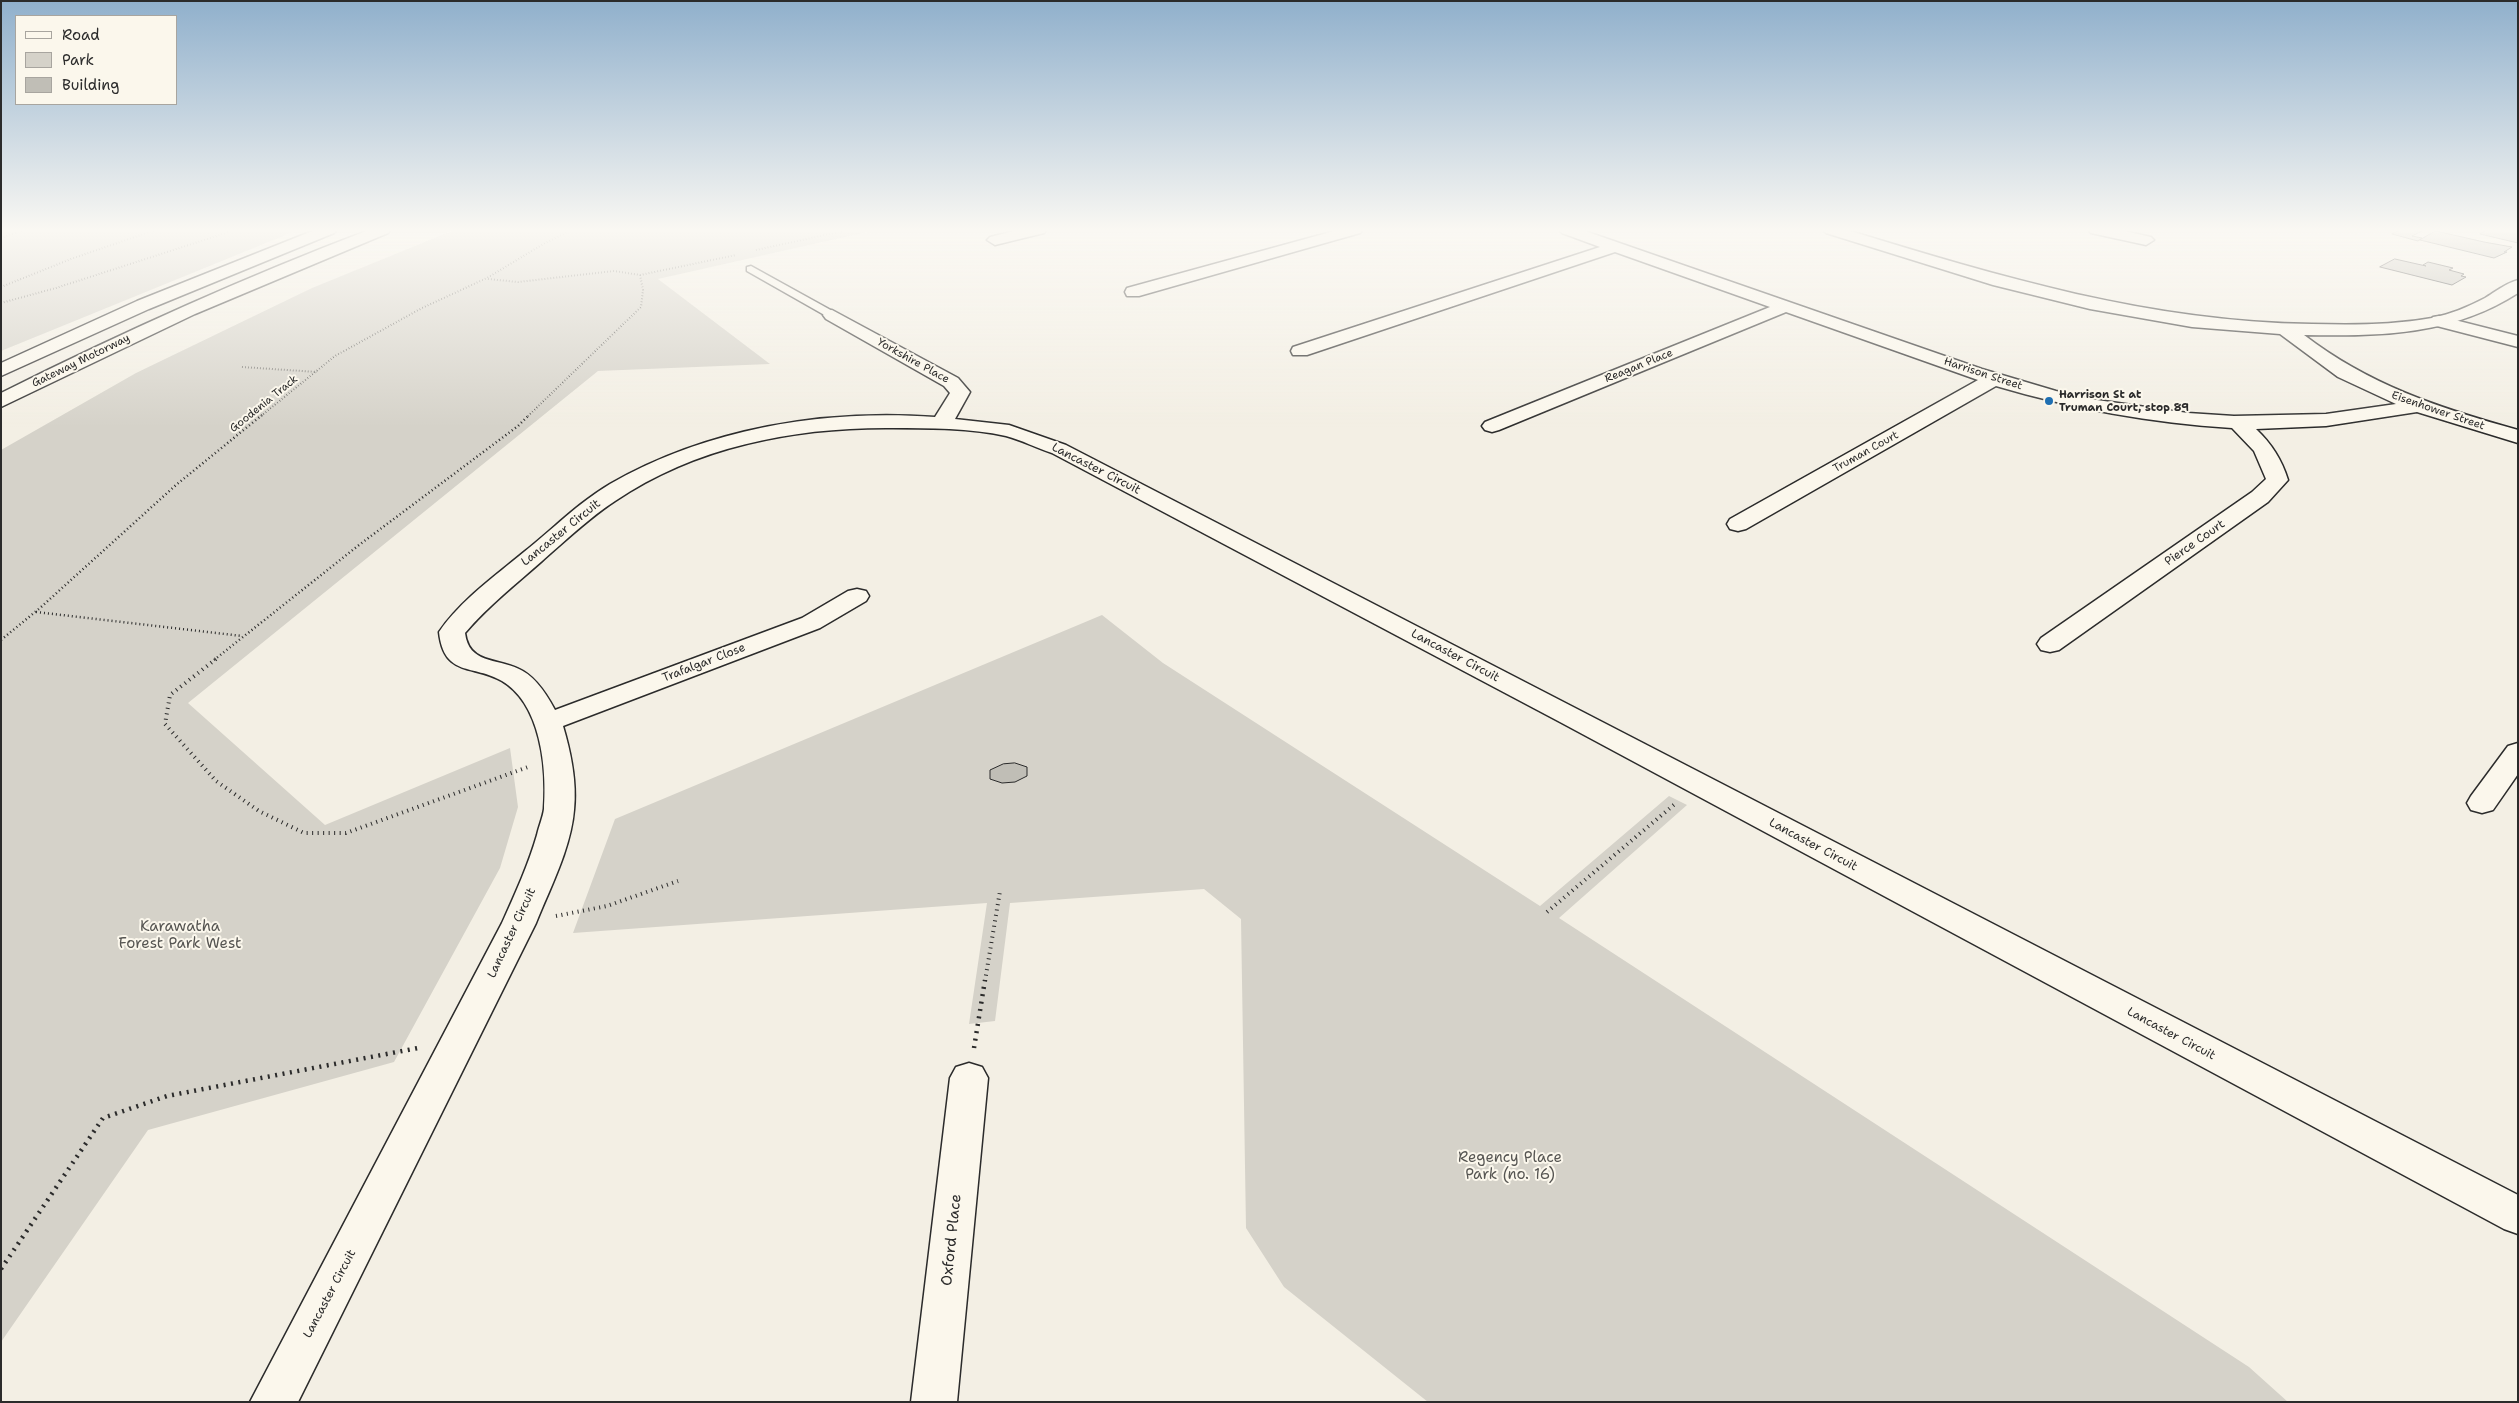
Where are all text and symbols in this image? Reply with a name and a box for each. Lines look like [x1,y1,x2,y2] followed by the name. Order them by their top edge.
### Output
[15,15,178,105] legend
[62,25,100,45] text: Road
[62,50,94,70] text: Park
[62,75,119,95] text: Building
[30,332,132,390] street label: Gateway Motorway
[875,336,951,386] street label: Yorkshire Place
[1603,346,1675,386] street label: Reagan Place
[1942,355,2024,393] street label: Harrison Street
[227,373,301,435] street label: Goodenia Track
[2059,388,2189,414] place label: Harrison St at Truman Court, stop 89
[2390,389,2486,433] street label: Eisenhower Street
[2043,395,2055,407] marker: Harrison St at Truman Court, stop 89
[1831,429,1901,475] street label: Truman Court
[1049,440,1143,498] street label: Lancaster Circuit
[518,497,604,569] street label: Lancaster Circuit
[2162,517,2228,569] street label: Pierce Court
[1408,627,1502,685] street label: Lancaster Circuit
[660,641,748,685] street label: Trafalgar Close
[1766,816,1860,874] street label: Lancaster Circuit
[485,886,539,980] street label: Lancaster Circuit
[118,918,242,953] park label: Karawatha Forest Park West
[2124,1005,2218,1063] street label: Lancaster Circuit
[1458,1149,1562,1184] park label: Regency Place Park (no. 16)
[938,1193,966,1287] street label: Oxford Place
[301,1247,359,1341] street label: Lancaster Circuit

